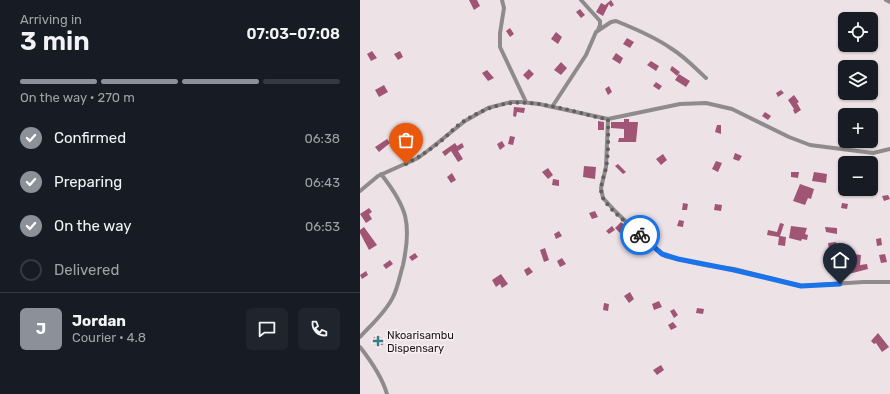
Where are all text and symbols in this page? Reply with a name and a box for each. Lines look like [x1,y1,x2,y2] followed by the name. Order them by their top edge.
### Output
[20,12,82,27] text: Arriving in
[838,12,878,196] map controls
[838,12,878,52] button: locate
[247,25,340,43] text: 07:03–07:08
[20,26,90,57] text: 3 min
[838,60,878,100] button: layers
[20,90,135,105] text: On the way · 270 m
[838,108,878,148] button: +
[389,123,423,164] pin
[20,127,42,149] icon: check
[54,129,126,147] text: Confirmed
[395,129,417,151] icon: bag
[304,131,340,146] text: 06:38
[838,156,878,196] button: −
[20,171,42,193] icon: check
[54,173,122,191] text: Preparing
[305,175,340,190] text: 06:43
[20,215,42,237] icon: check
[620,215,660,255] courier
[54,217,132,235] text: On the way
[305,219,340,234] text: 06:53
[629,224,651,246] icon: bike
[823,243,857,284] pin
[829,249,851,271] icon: home
[54,261,119,279] text: Delivered
[246,308,288,350] button: chat
[298,308,340,350] button: phone
[72,312,126,330] text: Jordan
[36,320,46,338] text: J
[387,329,454,355] place label: Nkoarisambu Dispensary
[72,330,146,345] text: Courier · 4.8
[372,335,384,347] marker: Nkoarisambu Dispensary

